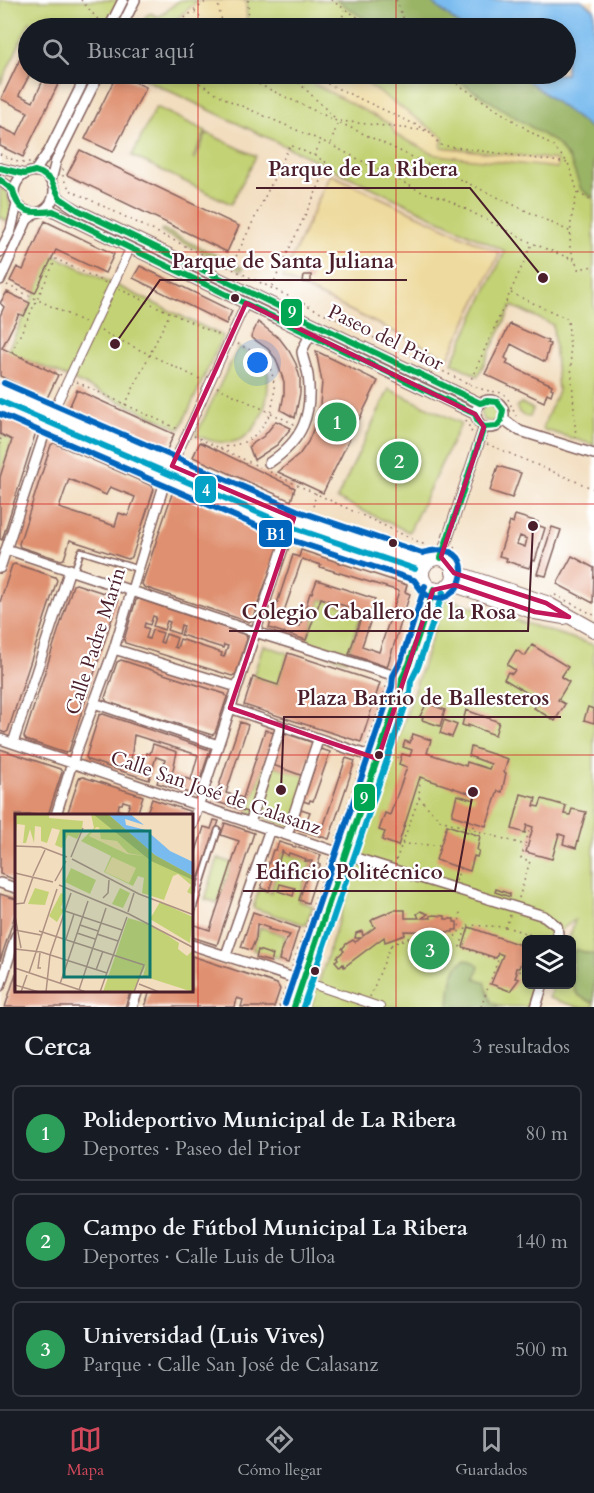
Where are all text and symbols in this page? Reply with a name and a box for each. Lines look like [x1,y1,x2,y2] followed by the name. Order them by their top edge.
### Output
[18,18,576,84] search box
[39,35,72,68] icon: search
[87,36,194,66] text: Buscar aquí
[256,149,470,188] callout: Parque de La Ribera
[268,155,459,184] text: Parque de La Ribera
[160,241,407,280] callout: Parque de Santa Juliana
[172,247,395,276] text: Parque de Santa Juliana
[229,292,241,304] unlabelled marker
[280,298,303,327] line badge: 9
[323,298,449,377] street label: Paseo del Prior
[288,302,296,324] text: 9
[243,348,272,377] your location
[318,400,356,444] pin: 1
[380,438,418,484] pin: 2
[194,475,217,504] line badge: 4
[202,480,210,502] text: 4
[258,519,293,548] line badge: B1
[266,524,286,546] text: B1
[387,537,399,549] unlabelled marker
[59,564,132,718] street label: Calle Padre Marín
[229,592,528,631] callout: Colegio Caballero de la Rosa
[242,598,517,627] text: Colegio Caballero de la Rosa
[284,678,561,717] callout: Plaza Barrio de Ballesteros
[297,684,549,713] text: Plaza Barrio de Ballesteros
[107,744,325,841] street label: Calle San José de Calasanz
[373,749,385,761] unlabelled marker
[353,783,376,812] line badge: 9
[360,788,368,810] text: 9
[15,814,194,992] inset map
[243,852,455,891] callout: Edificio Politécnico
[255,858,443,887] text: Edificio Politécnico
[410,928,450,972] pin: 3
[522,935,576,989] map controls
[522,935,576,989] button: layers
[309,965,321,977] unlabelled marker
[24,1029,91,1064] text: Cerca
[472,1033,570,1060] text: 3 resultados
[83,1105,457,1135] text: Polideportivo Municipal de La Ribera
[40,1120,51,1147] text: 1
[525,1120,568,1147] text: 80 m
[83,1135,300,1162] text: Deportes · Paseo del Prior
[83,1213,468,1243] text: Campo de Fútbol Municipal La Ribera
[40,1228,51,1255] text: 2
[515,1228,568,1255] text: 140 m
[83,1243,335,1270] text: Deportes · Calle Luis de Ulloa
[83,1321,325,1351] text: Universidad (Luis Vives)
[40,1336,51,1363] text: 3
[515,1336,568,1363] text: 500 m
[83,1351,378,1378] text: Parque · Calle San José de Calasanz
[67,1423,104,1481] tab: Mapa
[237,1423,322,1481] tab: Cómo llegar
[455,1423,527,1481] tab: Guardados

